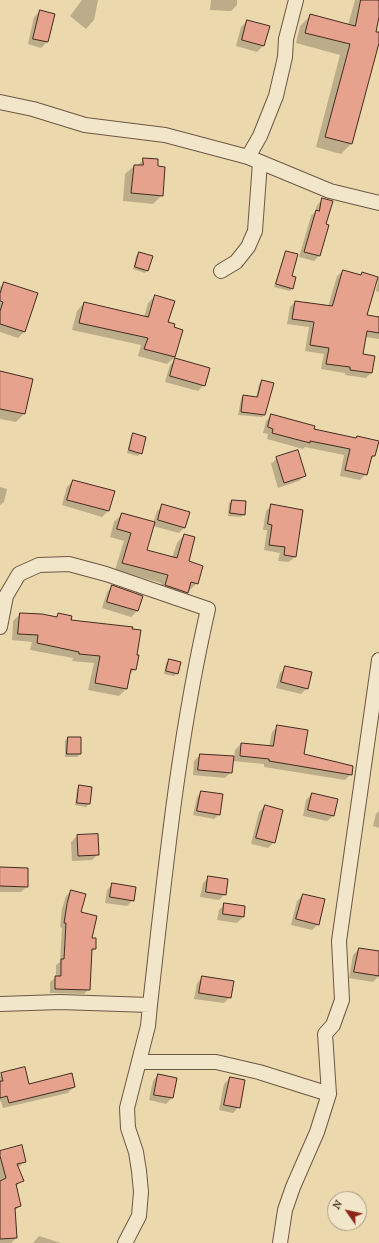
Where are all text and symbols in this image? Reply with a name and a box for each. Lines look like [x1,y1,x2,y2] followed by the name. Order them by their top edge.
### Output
[327,1191,367,1231] north arrow
[330,1197,345,1212] text: N

